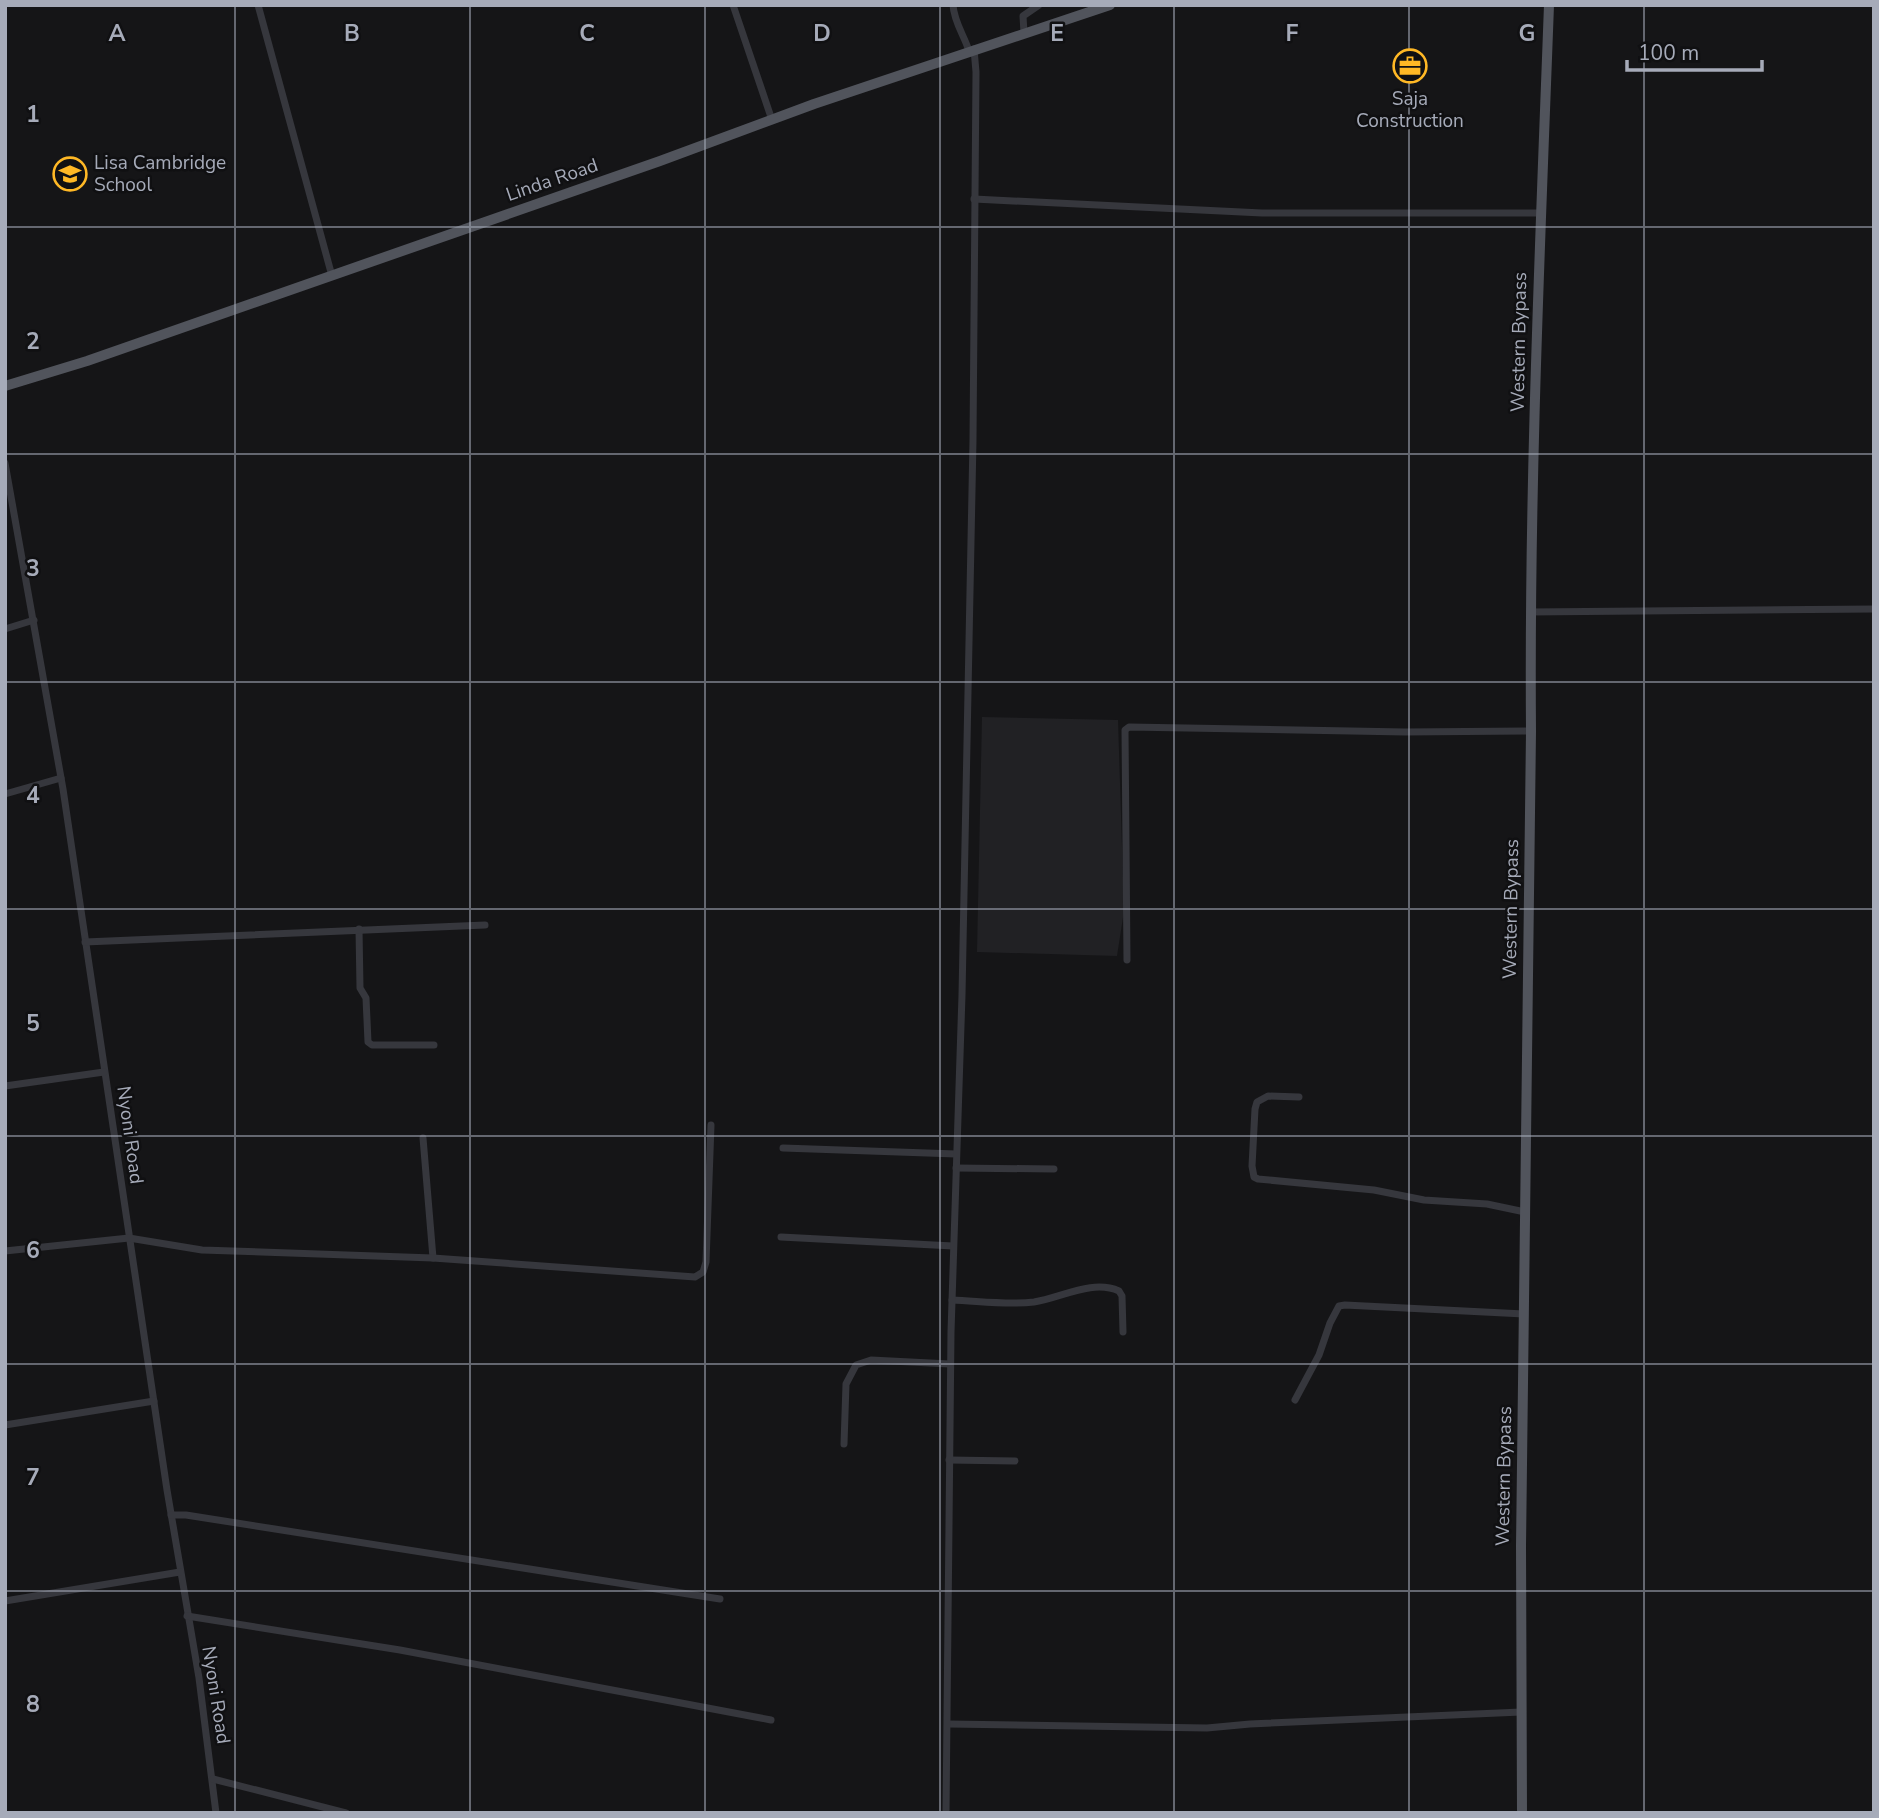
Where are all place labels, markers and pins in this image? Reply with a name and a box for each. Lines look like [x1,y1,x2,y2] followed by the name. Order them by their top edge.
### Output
[1391,47,1429,85] office icon: Saja Construction
[1356,86,1464,134] place label: Saja Construction
[94,150,226,198] place label: Lisa Cambridge School
[51,155,89,193] school or university icon: Lisa Cambridge School

